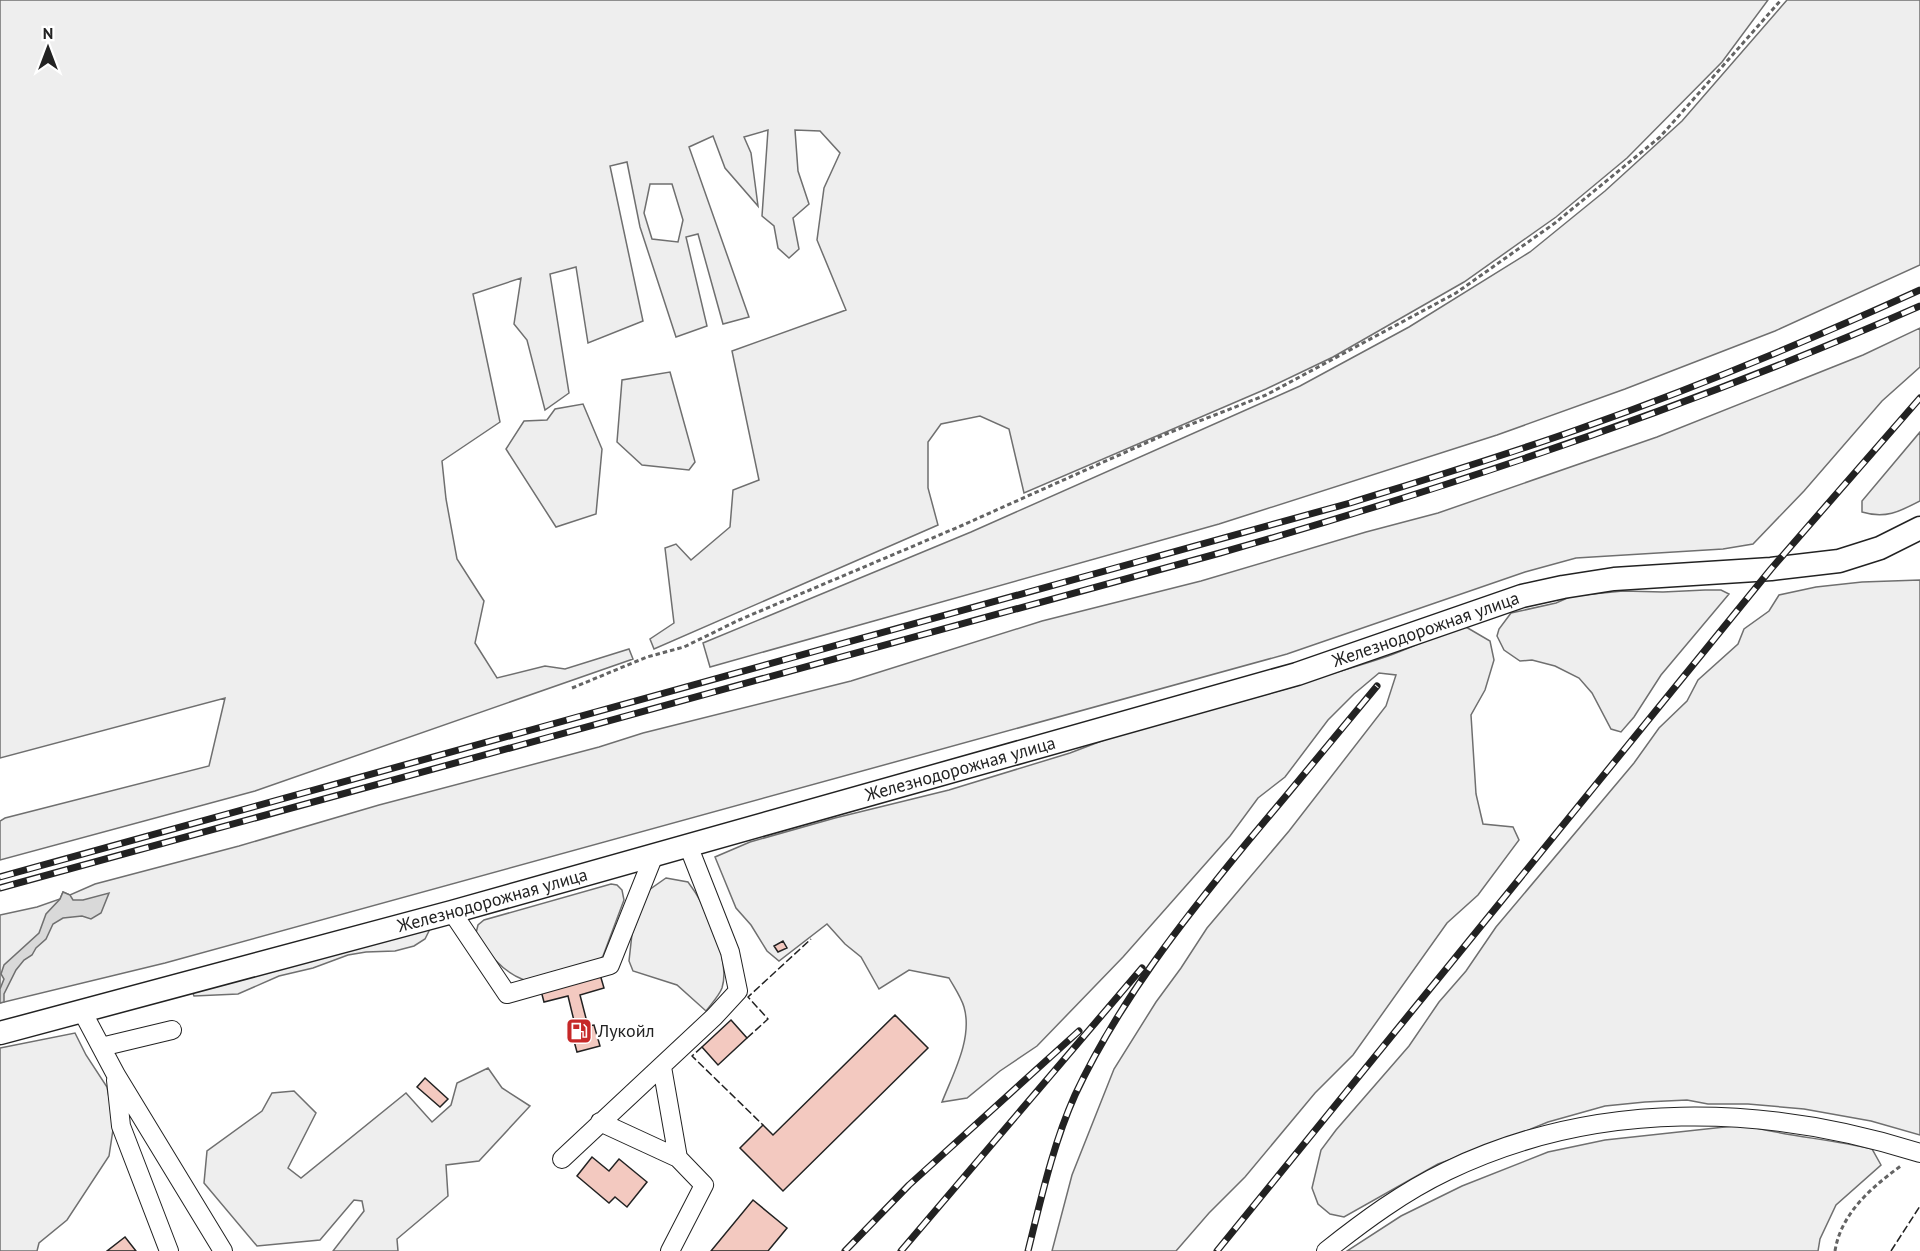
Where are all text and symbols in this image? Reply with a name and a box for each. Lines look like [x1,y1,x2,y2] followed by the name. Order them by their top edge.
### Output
[18,18,78,78] north arrow
[43,23,53,43] text: N
[1328,586,1522,672] street label: Железнодорожная улица
[861,731,1058,806] street label: Железнодорожная улица
[394,862,590,937] street label: Железнодорожная улица
[564,1016,594,1046] fuel station icon: Лукойл
[597,1019,655,1042] place label: Лукойл

